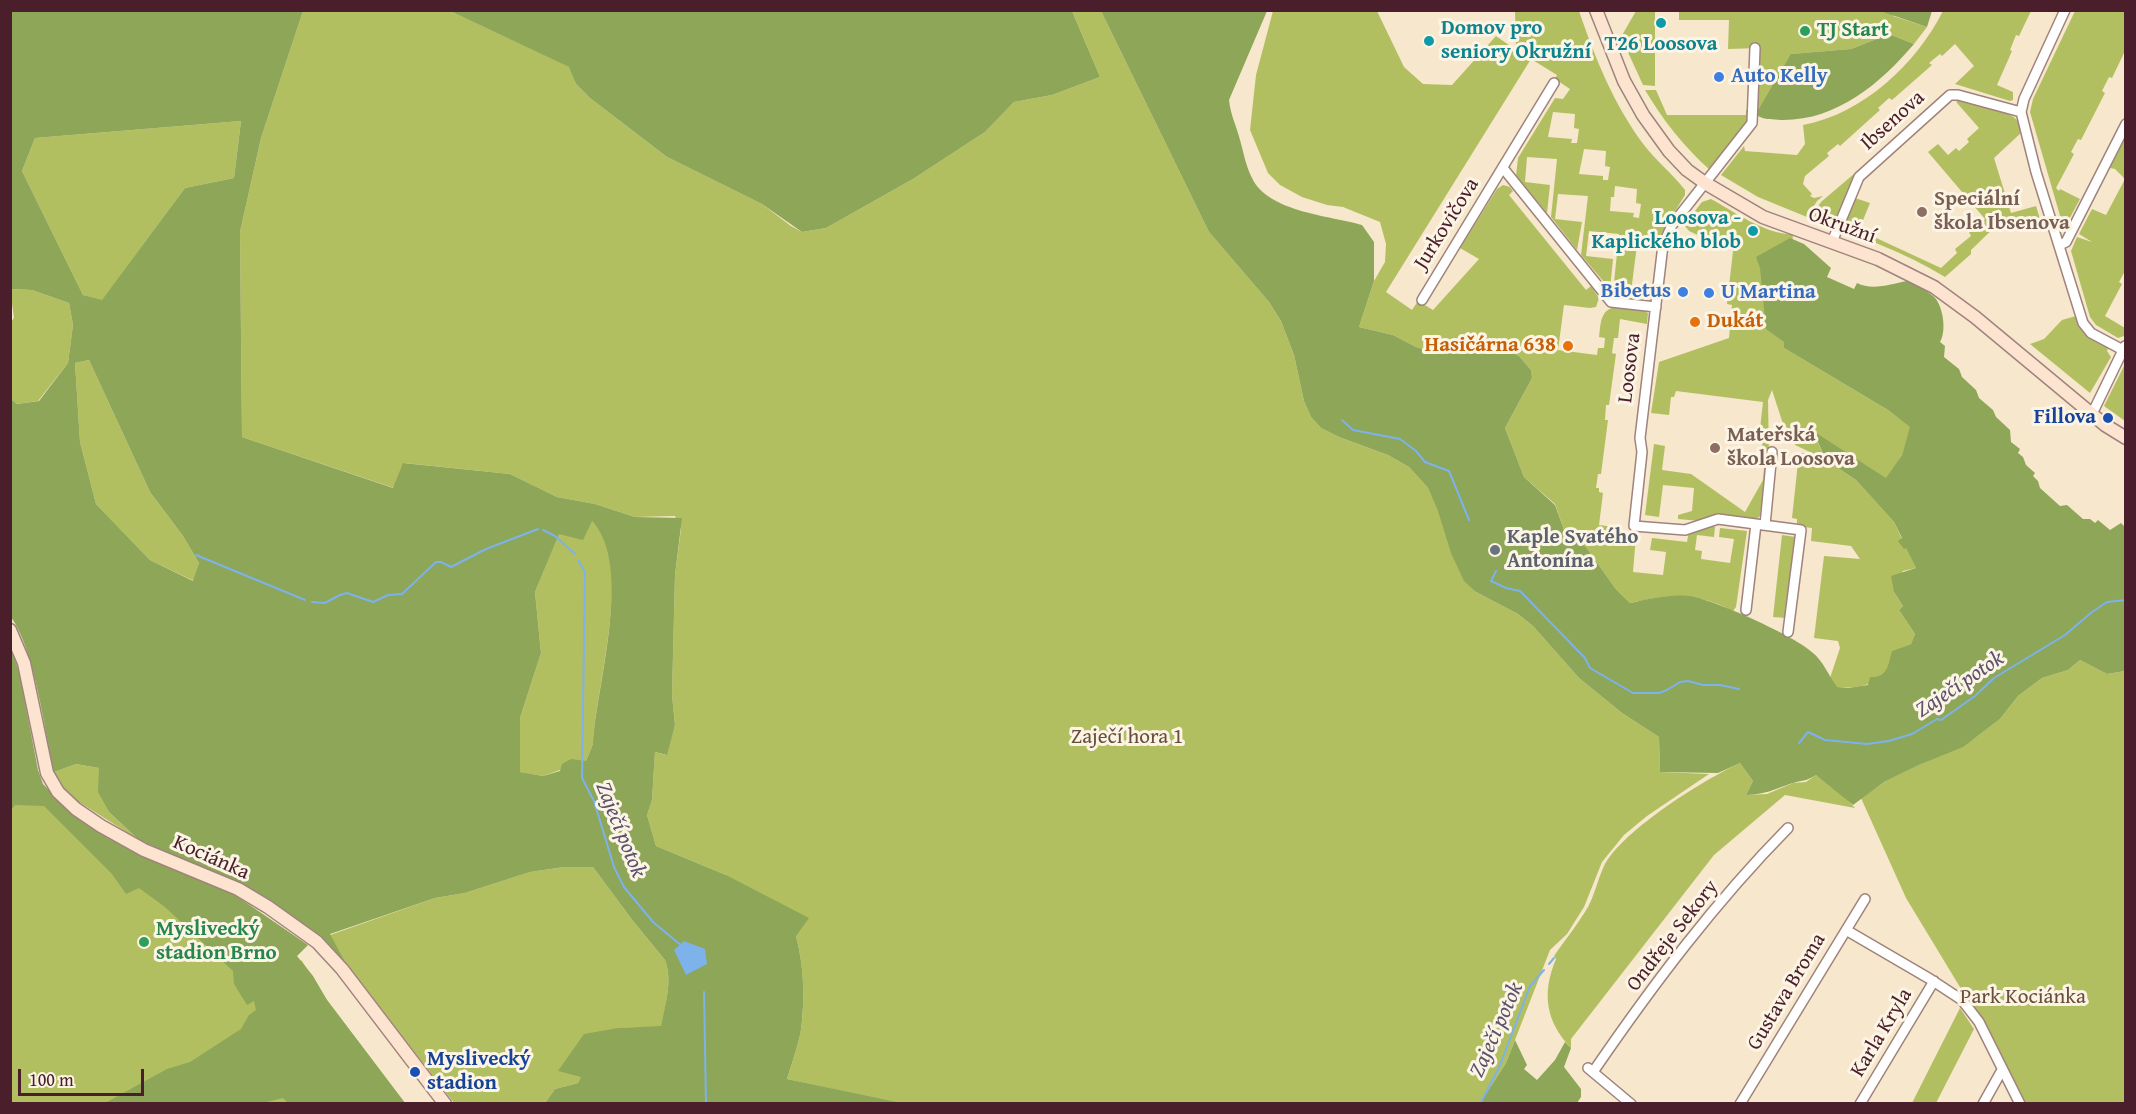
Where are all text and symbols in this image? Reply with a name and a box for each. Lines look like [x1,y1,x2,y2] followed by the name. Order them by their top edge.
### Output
[1441,16,1591,66] place label: Domov pro seniory Okružní
[1654,16,1668,30] marker: T26 Loosova
[1817,18,1889,44] place label: TJ Start
[1798,24,1812,38] marker: TJ Start
[1605,32,1717,58] place label: T26 Loosova
[1422,34,1436,48] marker: Domov pro seniory Okružní
[1731,64,1828,90] place label: Auto Kelly
[1712,70,1726,84] marker: Auto Kelly
[1856,86,1930,156] street label: Ibsenova
[1409,174,1485,274] street label: Jurkovičova
[1934,187,2070,237] place label: Speciální škola Ibsenova
[1805,202,1879,250] street label: Okružní
[1915,205,1929,219] marker: Speciální škola Ibsenova
[1592,206,1741,256] place label: Loosova - Kaplického blob
[1746,224,1760,238] marker: Loosova - Kaplického blob
[1601,279,1671,305] place label: Bibetus
[1721,280,1816,306] place label: U Martina
[1676,285,1690,299] marker: Bibetus
[1702,286,1716,300] marker: U Martina
[1707,309,1763,335] place label: Dukát
[1688,315,1702,329] marker: Dukát
[1613,332,1647,404] street label: Loosova
[1425,333,1556,359] place label: Hasičárna 638
[1561,339,1575,353] marker: Hasičárna 638
[2034,405,2096,431] place label: Fillova
[2101,411,2115,425] marker: Fillova
[1727,423,1855,473] place label: Mateřská škola Loosova
[1708,441,1722,455] marker: Mateřská škola Loosova
[1507,525,1638,575] place label: Kaple Svatého Antonína
[1488,543,1502,557] marker: Kaple Svatého Antonína
[1911,646,2009,724] water label: Zaječí potok
[1071,725,1183,751] park label: Zaječí hora 1
[589,778,651,882] water label: Zaječí potok
[169,830,253,886] street label: Kociánka
[1622,875,1724,997] street label: Ondřeje Sekory
[156,917,277,967] place label: Myslivecký stadion Brno
[1742,929,1832,1055] street label: Gustava Broma
[137,935,151,949] marker: Myslivecký stadion Brno
[1464,978,1530,1082] water label: Zaječí potok
[1846,984,1918,1082] street label: Karla Kryla
[1960,985,2086,1011] park label: Park Kociánka
[427,1047,531,1097] place label: Myslivecký stadion
[21,1057,147,1095] scale bar
[408,1065,422,1079] marker: Myslivecký stadion
[29,1066,74,1093] text: 100 m

